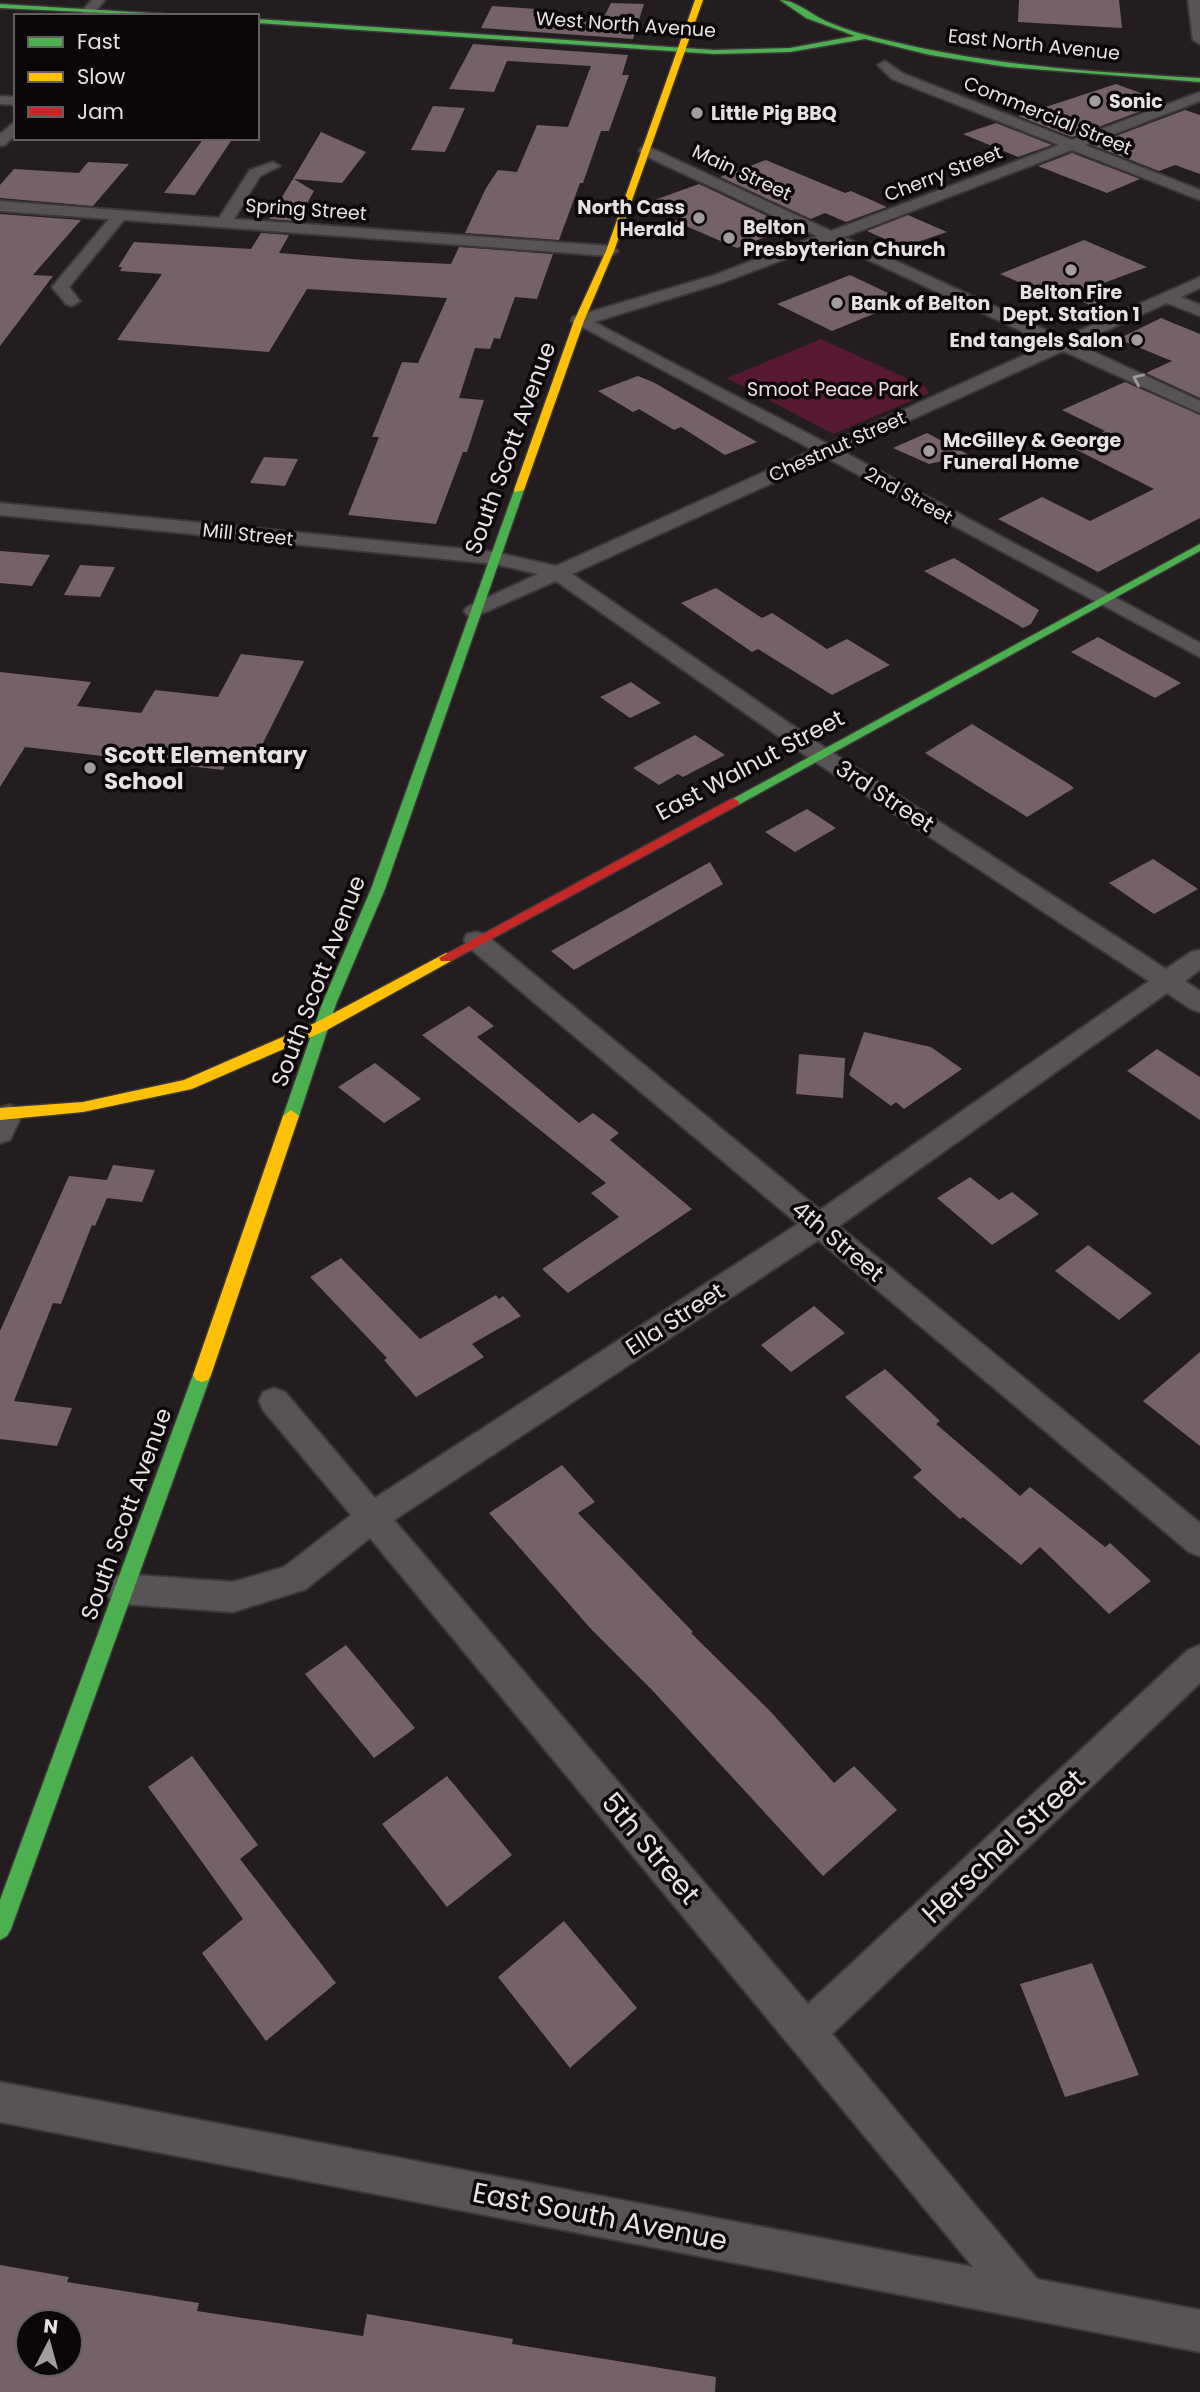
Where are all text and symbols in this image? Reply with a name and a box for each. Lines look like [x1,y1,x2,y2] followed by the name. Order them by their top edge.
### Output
[535,5,717,44] street label: West North Avenue
[14,14,259,140] legend
[947,22,1121,67] street label: East North Avenue
[77,27,120,56] text: Fast
[77,62,125,91] text: Slow
[960,69,1136,162] street label: Commercial Street
[1109,88,1163,115] place label: Sonic
[1087,93,1103,109] marker: Sonic
[77,97,124,126] text: Jam
[711,100,837,127] place label: Little Pig BBQ
[689,105,705,121] marker: Little Pig BBQ
[688,138,796,207] street label: Main Street
[880,139,1006,208] street label: Cherry Street
[244,192,368,227] street label: Spring Street
[577,194,685,243] place label: North Cass Herald
[691,210,707,226] marker: North Cass Herald
[743,214,946,263] place label: Belton Presbyterian Church
[721,230,737,246] marker: Belton Presbyterian Church
[1063,262,1079,278] marker: Belton Fire Dept. Station 1
[1002,279,1140,328] place label: Belton Fire Dept. Station 1
[851,290,990,317] place label: Bank of Belton
[829,295,845,311] marker: Bank of Belton
[950,327,1123,354] place label: End tangels Salon
[1129,332,1145,348] marker: End tangels Salon
[457,337,563,559] street label: South Scott Avenue
[1133,373,1145,387] one-way arrow
[747,376,919,403] park label: Smoot Peace Park
[764,404,910,489] street label: Chestnut Street
[943,427,1121,476] place label: McGilley & George Funeral Home
[921,443,937,459] marker: McGilley & George Funeral Home
[860,460,958,531] street label: 2nd Street
[201,516,295,553] street label: Mill Street
[650,702,850,828] street label: East Walnut Street
[104,739,307,797] place label: Scott Elementary School
[830,752,940,840] street label: 3rd Street
[82,760,98,776] marker: Scott Elementary School
[263,871,373,1091] street label: South Scott Avenue
[785,1193,891,1289] street label: 4th Street
[619,1275,731,1363] street label: Ella Street
[73,1403,179,1625] street label: South Scott Avenue
[913,1760,1094,1932] street label: Herschel Street
[592,1784,709,1913] street label: 5th Street
[469,2173,731,2260] street label: East South Avenue
[14,2308,84,2378] north arrow
[42,2312,59,2341] text: N

